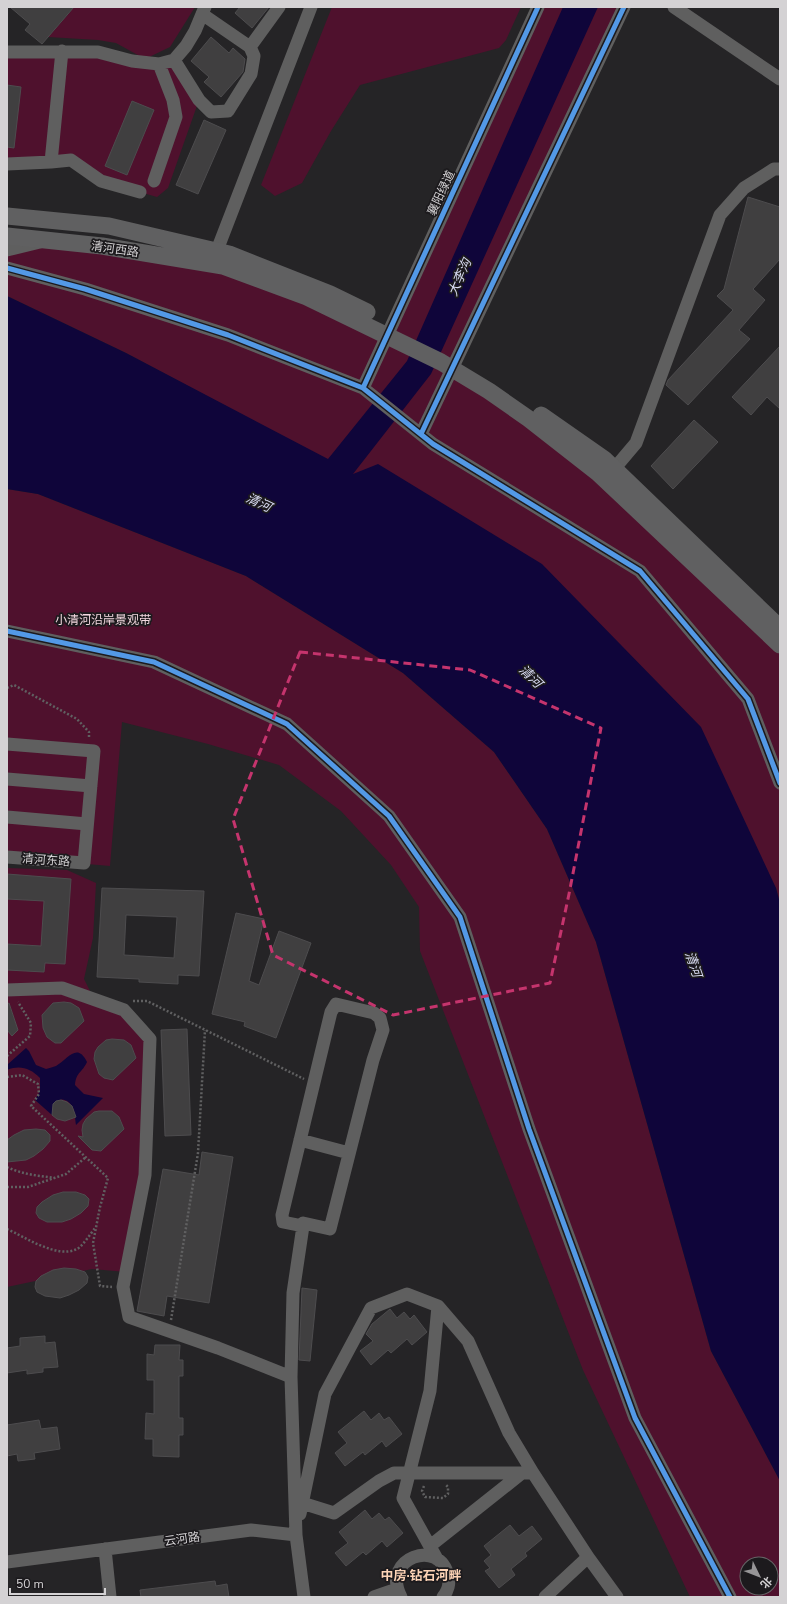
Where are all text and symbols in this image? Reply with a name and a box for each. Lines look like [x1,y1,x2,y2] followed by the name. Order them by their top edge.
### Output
[424,168,458,218] street label: 襄阳绿道
[90,238,140,260] street label: 清河西路
[444,254,477,299] water label: 大李沟
[243,489,277,518] water label: 清河
[55,612,151,628] park label: 小清河沿岸景观带
[515,661,548,694] water label: 清河
[21,850,71,870] street label: 清河东路
[680,949,707,982] water label: 清河
[163,1529,201,1549] street label: 云河路
[739,1556,779,1596] north arrow
[380,1567,462,1585] district label: 中房·钻石河畔
[10,1570,105,1596] scale bar
[757,1573,775,1592] text: 北
[16,1576,44,1592] text: 50 m

